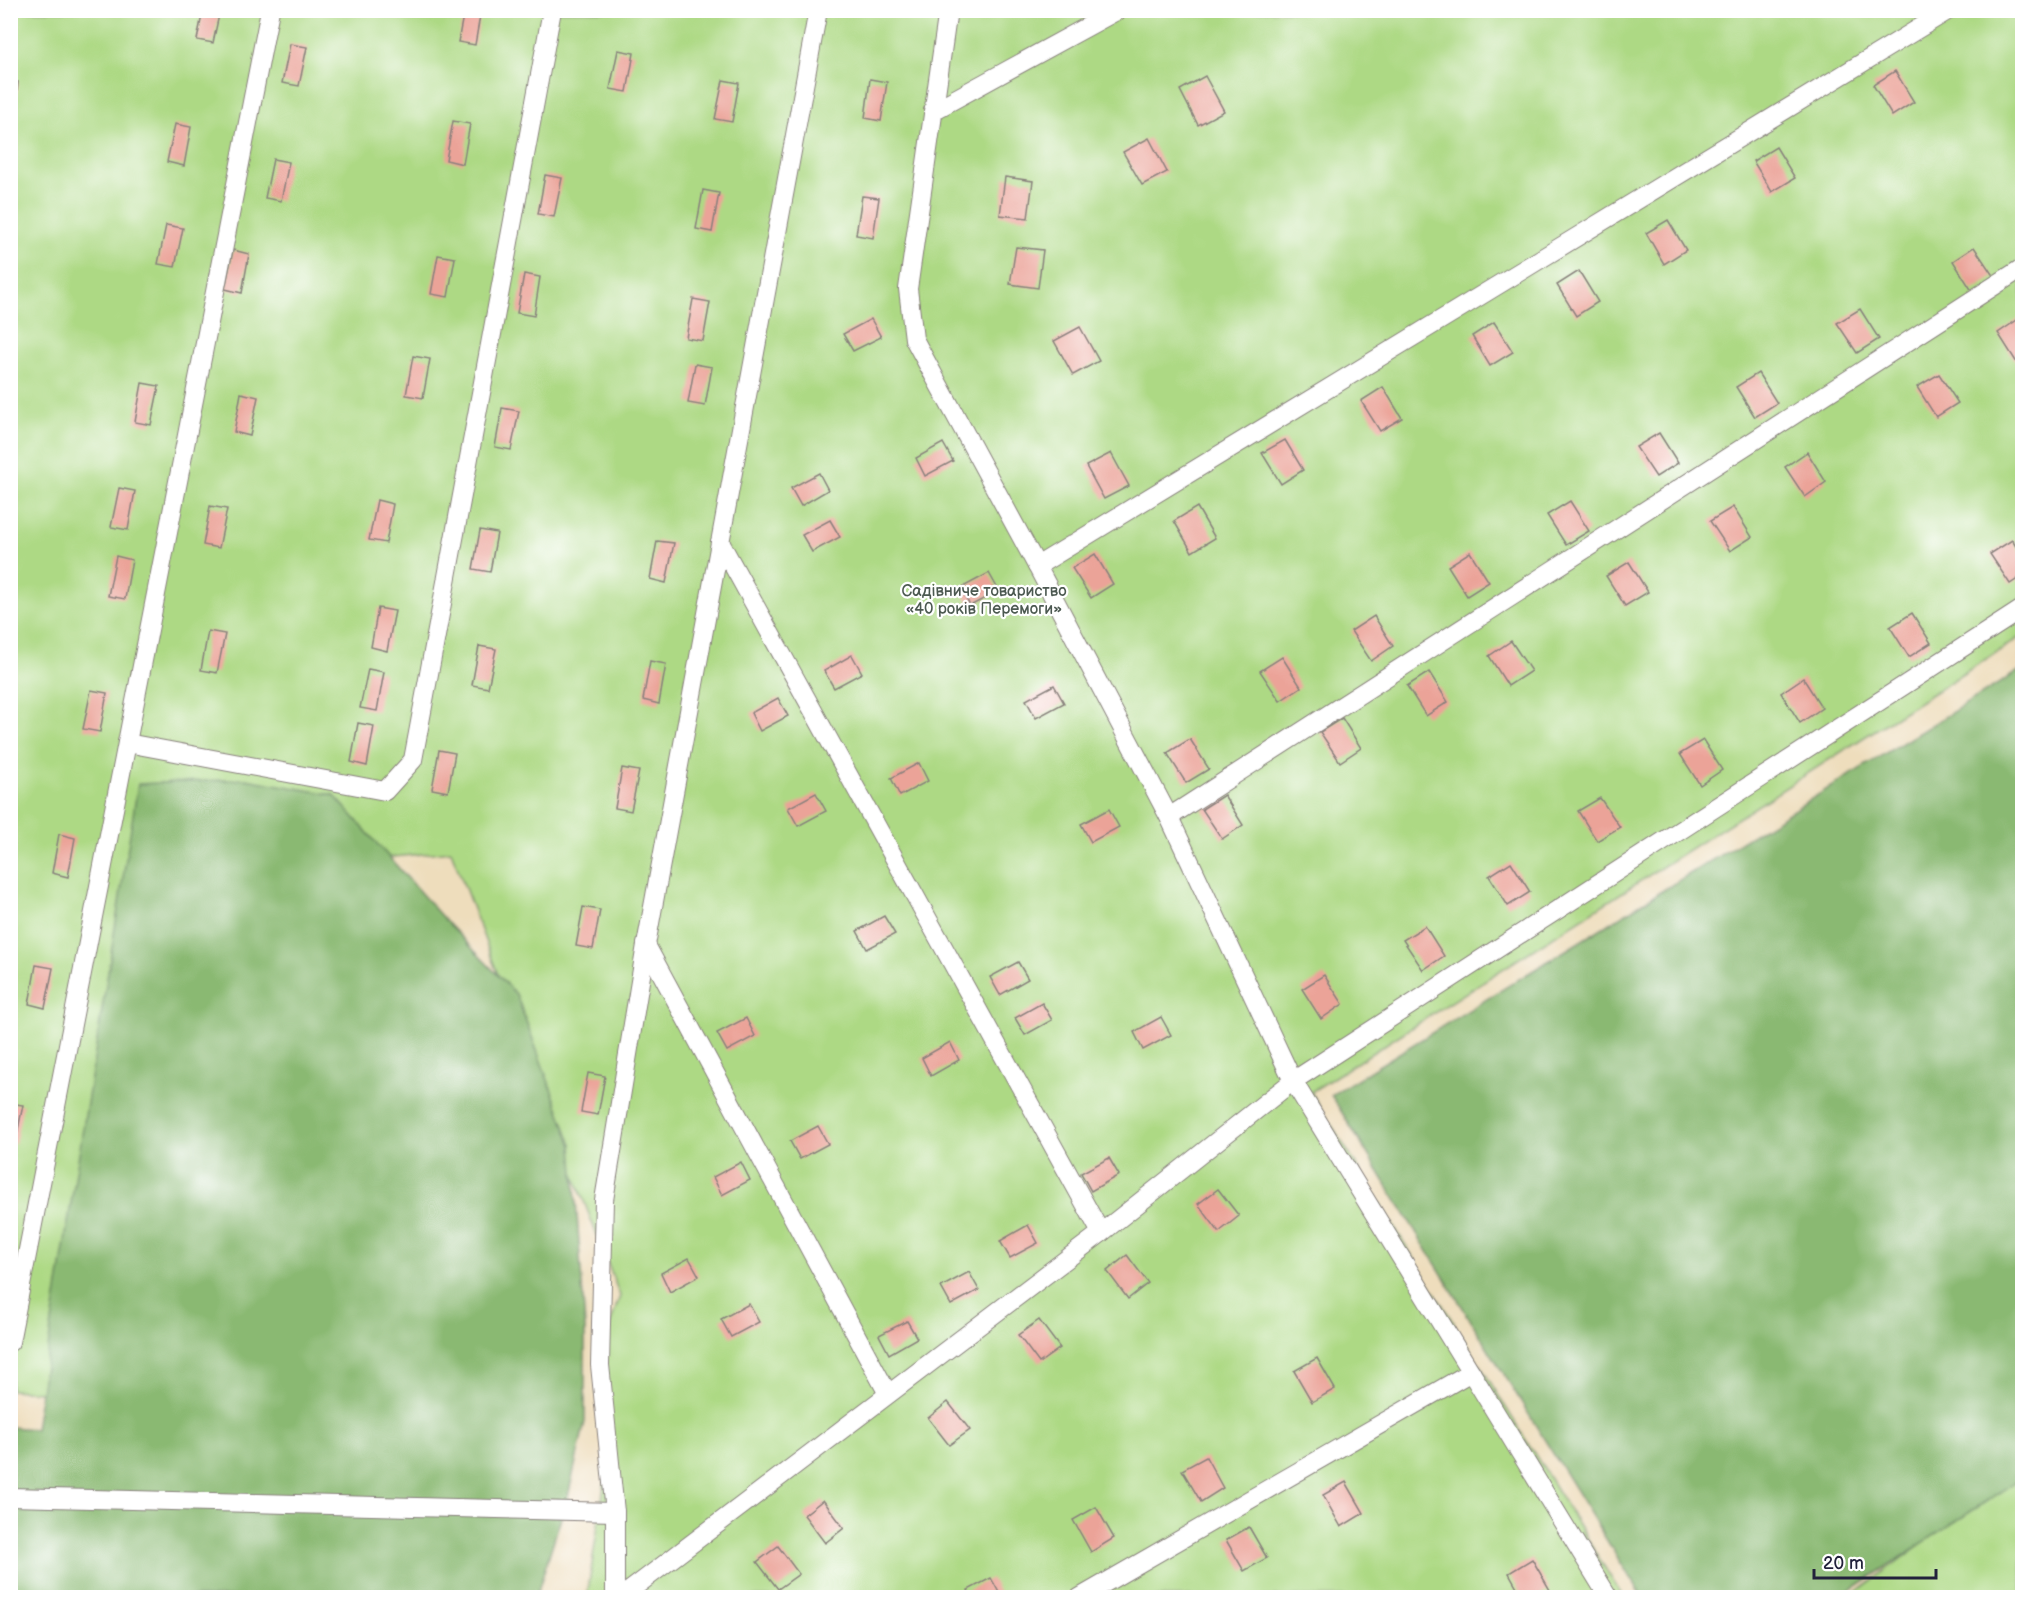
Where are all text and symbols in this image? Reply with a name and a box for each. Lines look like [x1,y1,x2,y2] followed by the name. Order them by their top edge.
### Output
[901,582,1067,619] park label: Садівниче товариство «40 років Перемоги»
[1814,1542,1936,1580] scale bar
[1823,1553,1864,1574] text: 20 m

